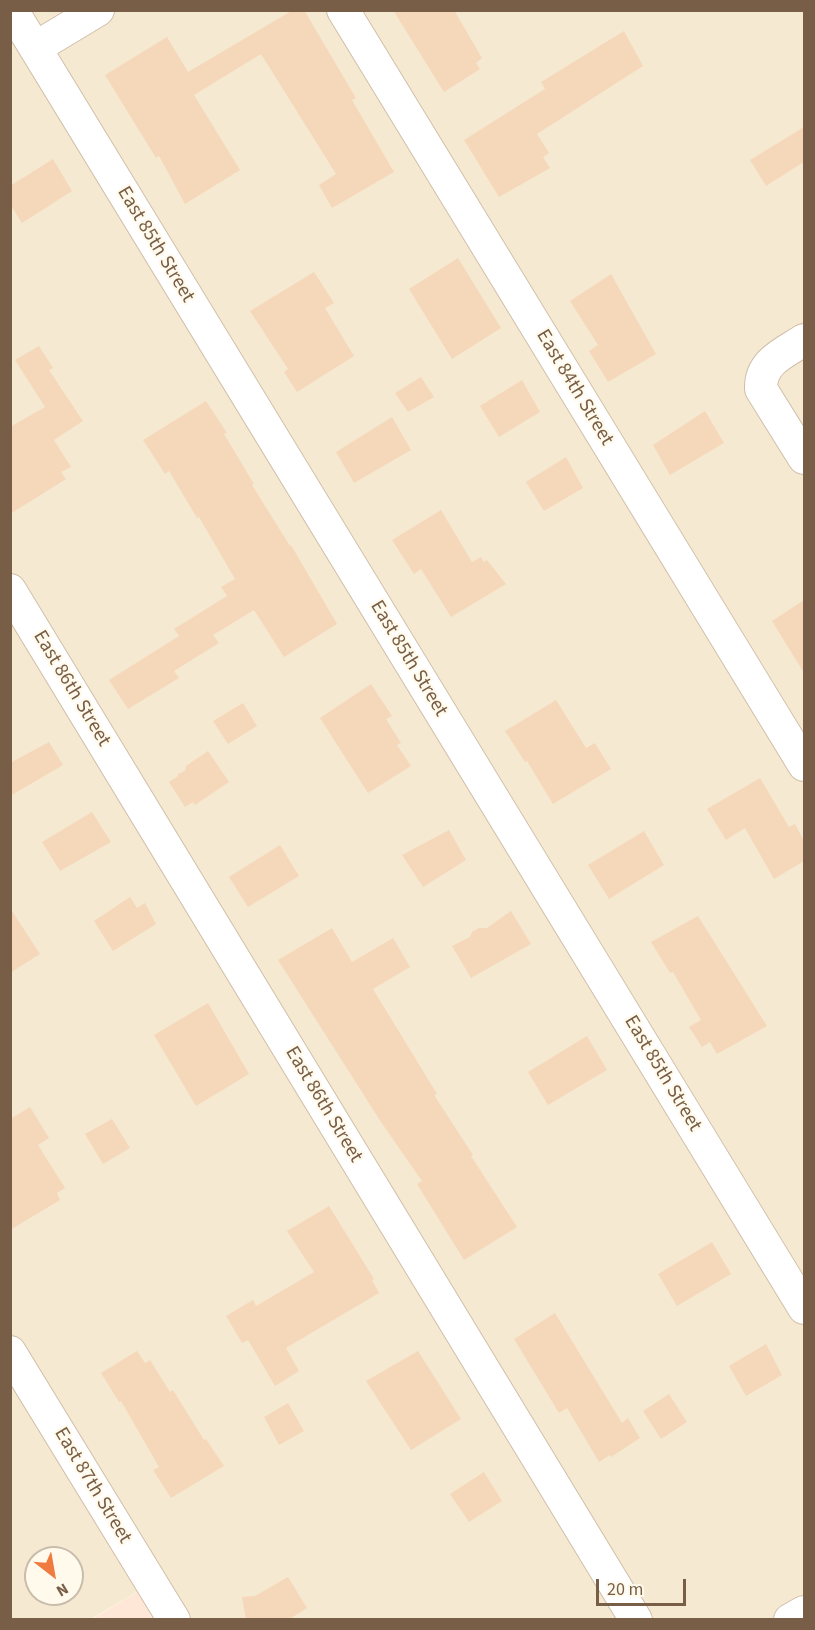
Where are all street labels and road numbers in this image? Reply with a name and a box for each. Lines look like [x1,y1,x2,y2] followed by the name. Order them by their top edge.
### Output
[111,183,199,307] street label: East 85th Street
[530,326,618,450] street label: East 84th Street
[364,597,452,721] street label: East 85th Street
[27,627,115,751] street label: East 86th Street
[618,1012,706,1136] street label: East 85th Street
[279,1043,367,1167] street label: East 86th Street
[48,1424,136,1548] street label: East 87th Street

